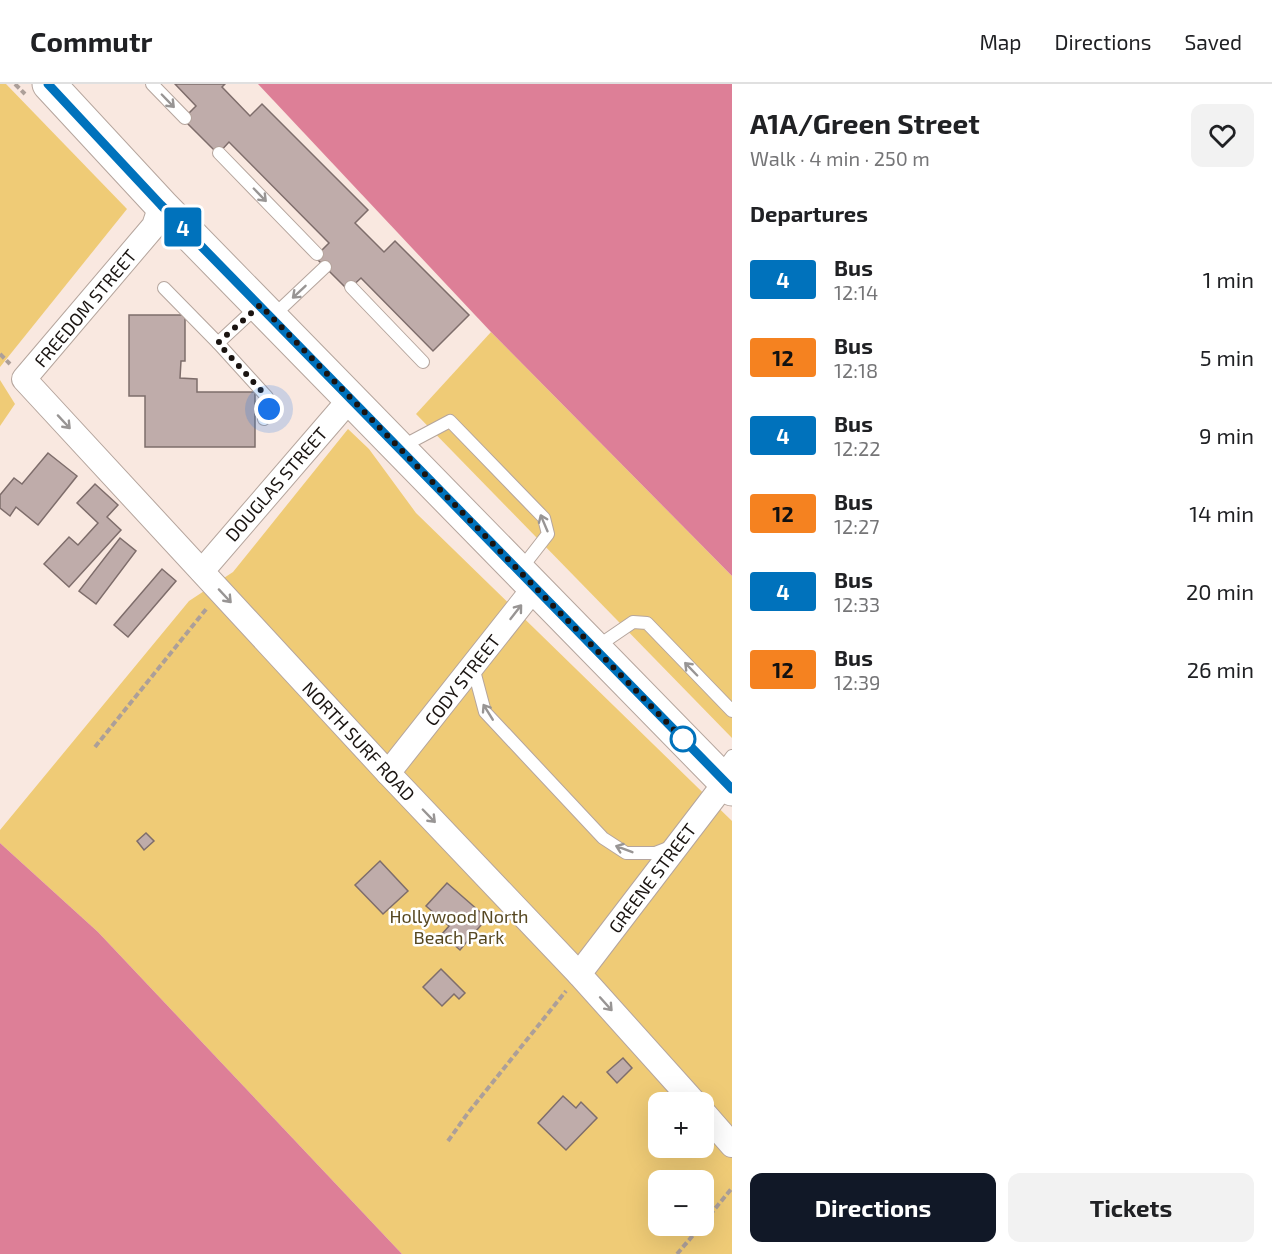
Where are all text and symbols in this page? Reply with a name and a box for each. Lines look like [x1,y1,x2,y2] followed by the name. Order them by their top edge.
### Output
[30,24,152,58] text: Commutr
[979,29,1022,54] text: Map
[1055,29,1151,54] text: Directions
[1184,29,1242,54] text: Saved
[161,93,176,108] one-way arrow
[1191,104,1254,167] button: heart
[750,106,980,140] text: A1A/Green Street
[750,146,930,170] text: Walk · 4 min · 250 m
[252,187,266,202] one-way arrow
[750,200,868,226] text: Departures
[164,208,202,246] line badge: 4
[176,215,190,240] text: 4
[29,244,141,371] street label: FREEDOM STREET
[834,254,873,280] text: Bus
[1203,266,1254,292] text: 1 min
[776,267,790,292] text: 4
[834,280,878,304] text: 12:14
[291,285,306,299] one-way arrow
[834,332,873,358] text: Bus
[1200,344,1254,370] text: 5 min
[772,345,794,370] text: 12
[834,358,878,382] text: 12:18
[254,394,284,424] your location
[834,410,873,436] text: Bus
[57,415,71,430] one-way arrow
[220,422,332,546] street label: DOUGLAS STREET
[1199,422,1254,448] text: 9 min
[776,423,790,448] text: 4
[834,436,880,460] text: 12:22
[834,488,873,514] text: Bus
[1189,500,1254,526] text: 14 min
[772,501,794,526] text: 12
[834,514,879,538] text: 12:27
[538,515,549,533] one-way arrow
[834,566,873,592] text: Bus
[1186,578,1254,604] text: 20 min
[776,579,790,604] text: 4
[218,589,232,604] one-way arrow
[834,592,880,616] text: 12:33
[509,604,522,620] one-way arrow
[420,630,505,730] street label: CODY STREET
[834,644,873,670] text: Bus
[1187,656,1254,682] text: 26 min
[772,657,794,682] text: 12
[684,661,698,676] one-way arrow
[834,670,880,694] text: 12:39
[298,677,420,805] street label: NORTH SURF ROAD
[481,704,493,721] one-way arrow
[670,726,696,752] unlabelled marker
[422,808,436,823] one-way arrow
[604,818,701,937] street label: GREENE STREET
[615,843,633,854] one-way arrow
[389,905,529,948] park label: Hollywood North Beach Park
[599,996,613,1011] one-way arrow
[648,1092,714,1236] map controls
[648,1092,714,1158] button: +
[648,1170,714,1236] button: −
[750,1173,996,1242] button: Directions
[1008,1173,1254,1242] button: Tickets

